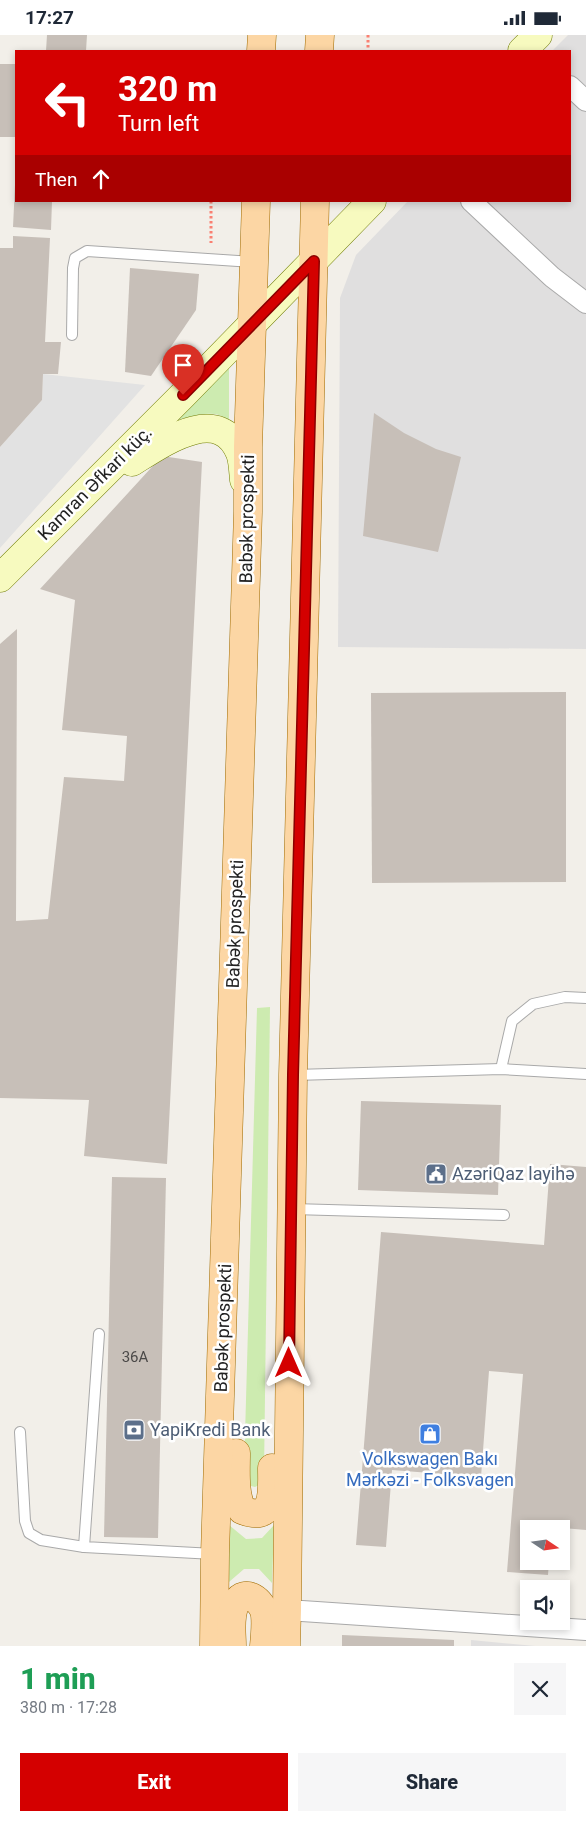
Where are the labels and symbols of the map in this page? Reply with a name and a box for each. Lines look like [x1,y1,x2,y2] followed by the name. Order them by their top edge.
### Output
[162,344,204,395] pin
[33,421,156,544] street label: Kamran Əfkari küç.
[235,454,258,584] street label: Babək prospekti
[222,859,247,989] street label: Babək prospekti
[424,1162,448,1186] public building icon: AzəriQaz layihə
[452,1163,575,1184] place label: AzəriQaz layihə
[210,1263,235,1393] street label: Babək prospekti
[262,1336,314,1388] position arrow
[122,1348,149,1366] house number: 36A
[122,1418,146,1442] bank icon: YapiKredi Bank
[150,1419,271,1440] place label: YapiKredi Bank
[418,1422,442,1446] shop icon: Volkswagen Bakı Mərkəzi - Folksvagen
[346,1448,514,1490] place label: Volkswagen Bakı Mərkəzi - Folksvagen
[520,1520,570,1570] north arrow

